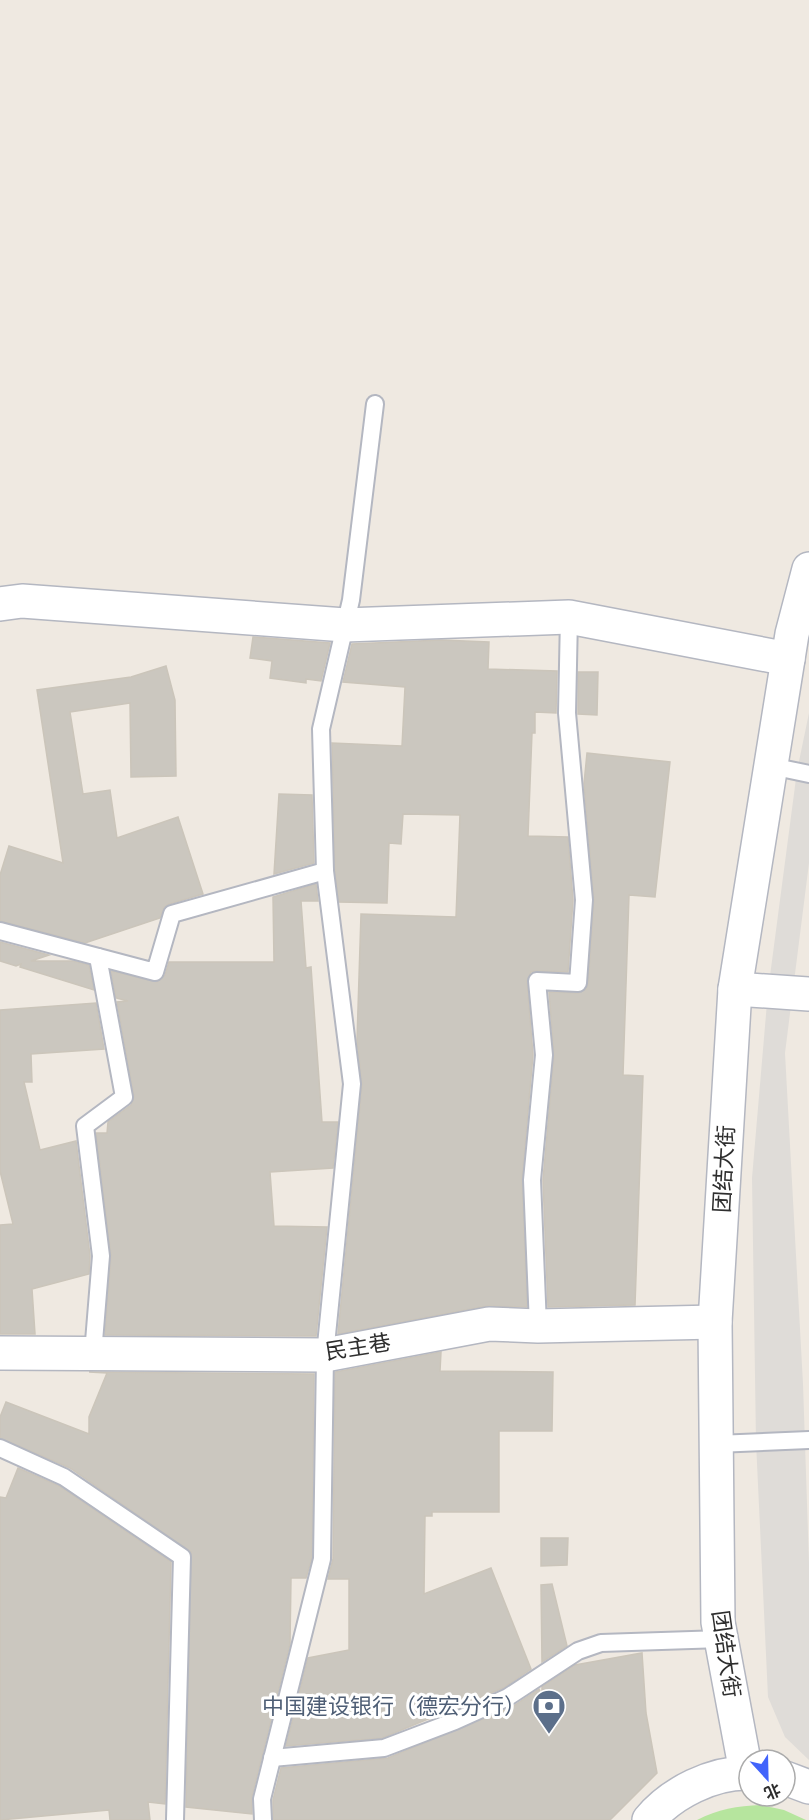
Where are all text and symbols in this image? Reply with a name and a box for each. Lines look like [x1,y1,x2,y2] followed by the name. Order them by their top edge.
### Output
[708,1124,740,1214] street label: 团结大街
[323,1329,393,1365] street label: 民主巷
[707,1609,745,1699] street label: 团结大街
[531,1688,567,1735] bank icon: 中国建设银行（德宏分行）
[262,1693,526,1720] place label: 中国建设银行（德宏分行）
[737,1748,797,1808] north arrow
[761,1779,783,1803] text: 北

